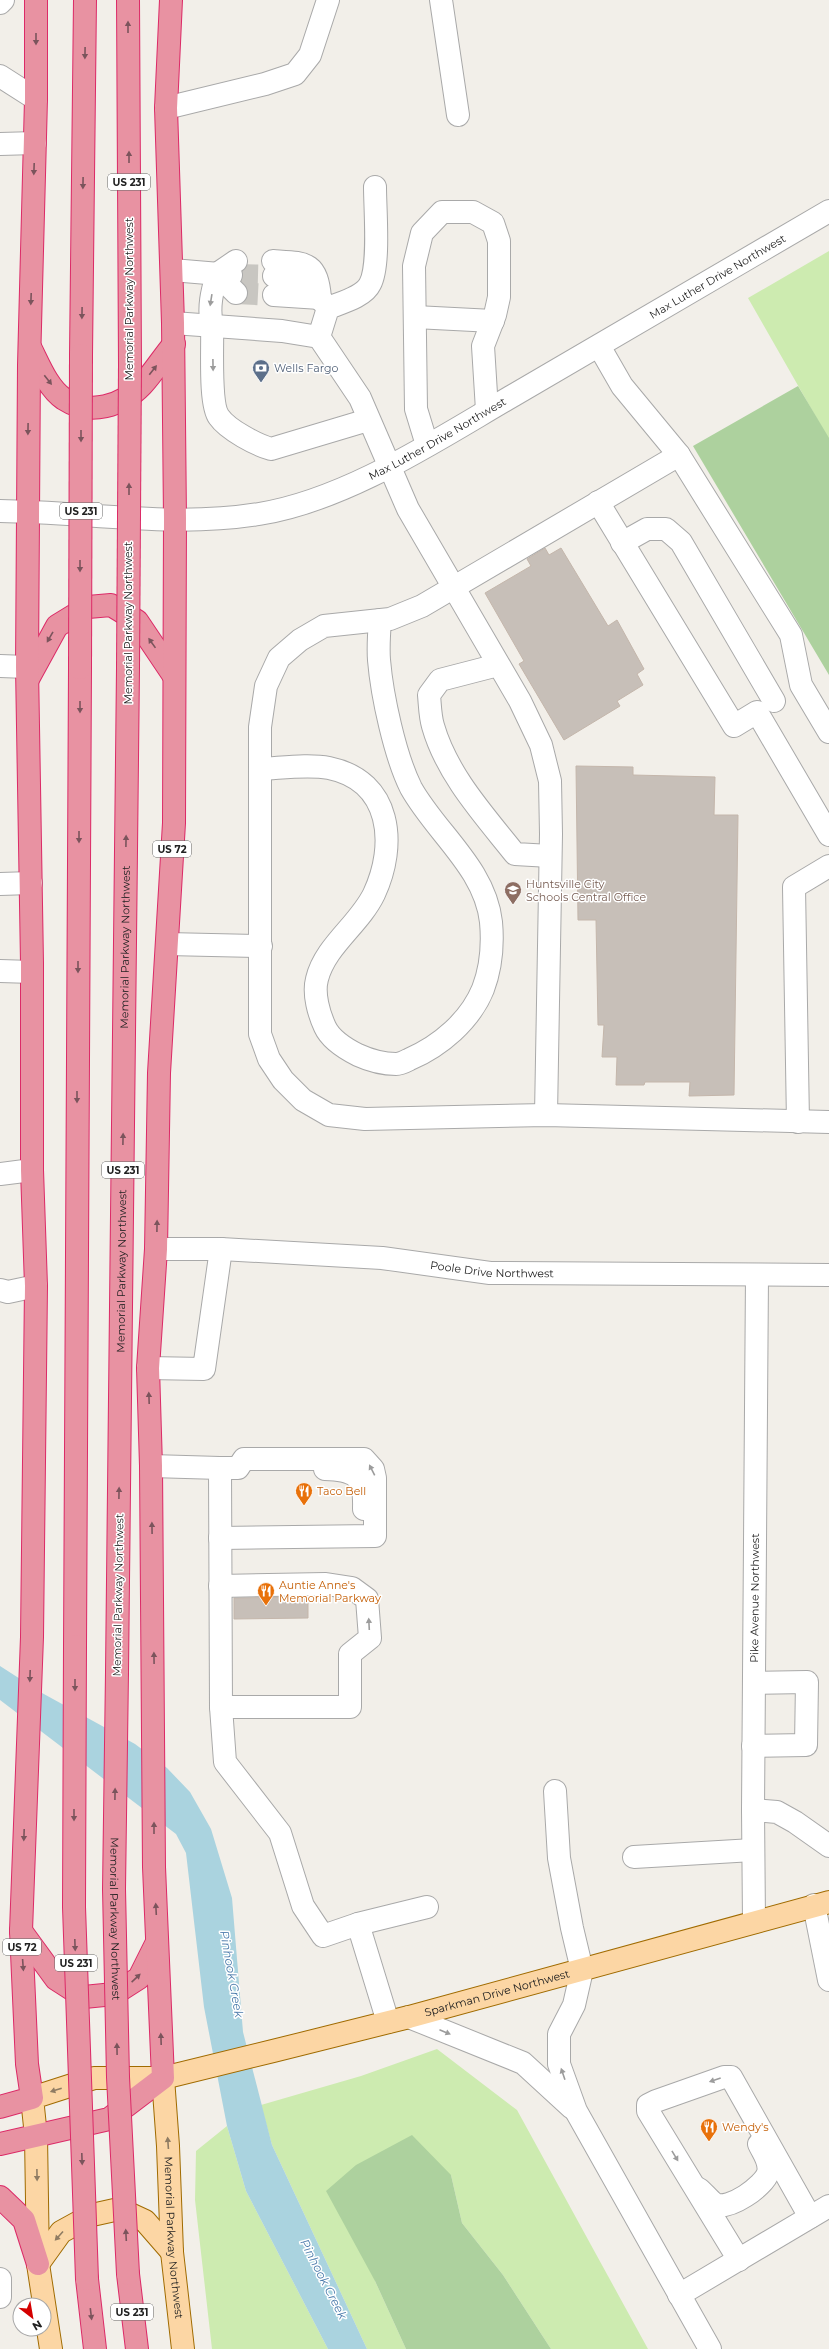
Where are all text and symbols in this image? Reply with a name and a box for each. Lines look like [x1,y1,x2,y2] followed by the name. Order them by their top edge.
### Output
[125,20,131,33] one-way arrow
[33,33,39,46] one-way arrow
[82,47,88,60] one-way arrow
[125,151,132,163] one-way arrow
[31,163,37,176] one-way arrow
[108,174,150,190] road number: US 231
[80,177,86,190] one-way arrow
[122,217,136,380] street label: Memorial Parkway Northwest
[647,231,788,322] street label: Max Luther Drive Northwest
[27,293,34,305] one-way arrow
[208,293,214,306] one-way arrow
[79,307,85,320] one-way arrow
[251,358,271,383] bank icon: Wells Fargo
[210,359,216,372] one-way arrow
[274,361,338,375] place label: Wells Fargo
[149,365,157,376] one-way arrow
[43,374,52,385] one-way arrow
[366,394,509,483] street label: Max Luther Drive Northwest
[25,423,31,436] one-way arrow
[78,430,84,443] one-way arrow
[126,482,132,495] one-way arrow
[60,503,102,519] road number: US 231
[121,541,135,704] street label: Memorial Parkway Northwest
[77,560,83,573] one-way arrow
[47,632,54,643] one-way arrow
[148,638,156,649] one-way arrow
[76,701,83,713] one-way arrow
[76,831,82,844] one-way arrow
[123,834,129,847] one-way arrow
[153,841,191,857] road number: US 72
[117,865,133,1029] street label: Memorial Parkway Northwest
[526,877,646,904] place label: Huntsville City Schools Central Office
[503,880,523,905] school or university icon: Huntsville City Schools Central Office
[75,961,81,974] one-way arrow
[74,1091,80,1104] one-way arrow
[120,1132,126,1145] one-way arrow
[102,1162,144,1178] road number: US 231
[114,1189,129,1353] street label: Memorial Parkway Northwest
[154,1219,160,1232] one-way arrow
[429,1258,554,1280] street label: Poole Drive Northwest
[145,1392,152,1404] one-way arrow
[368,1464,375,1476] one-way arrow
[294,1481,314,1506] restaurant icon: Taco Bell
[317,1484,366,1498] place label: Taco Bell
[116,1486,122,1499] one-way arrow
[110,1513,126,1677] street label: Memorial Parkway Northwest
[149,1521,155,1534] one-way arrow
[747,1533,762,1663] street label: Pike Avenue Northwest
[279,1578,381,1605] place label: Auntie Anne's Memorial Parkway
[256,1581,276,1606] restaurant icon: Auntie Anne's Memorial Parkway
[365,1618,372,1630] one-way arrow
[151,1651,157,1664] one-way arrow
[27,1670,33,1683] one-way arrow
[72,1679,78,1692] one-way arrow
[112,1787,118,1800] one-way arrow
[71,1809,77,1822] one-way arrow
[151,1821,157,1834] one-way arrow
[21,1829,27,1842] one-way arrow
[107,1837,123,2001] street label: Memorial Parkway Northwest
[152,1903,159,1915] one-way arrow
[217,1929,247,2020] water label: Pinhook Creek
[3,1939,41,1955] road number: US 72
[72,1939,79,1951] one-way arrow
[55,1955,97,1971] road number: US 231
[20,1959,27,1971] one-way arrow
[423,1966,572,2019] street label: Sparkman Drive Northwest
[132,1974,141,1983] one-way arrow
[440,2029,451,2035] one-way arrow
[158,2032,164,2045] one-way arrow
[114,2042,120,2055] one-way arrow
[559,2068,565,2080] one-way arrow
[709,2077,721,2083] one-way arrow
[49,2087,61,2093] one-way arrow
[699,2117,719,2142] restaurant icon: Wendy's
[722,2120,769,2134] place label: Wendy's
[164,2137,171,2149] one-way arrow
[672,2150,679,2162] one-way arrow
[79,2153,85,2166] one-way arrow
[161,2156,187,2320] street label: Memorial Parkway Northwest
[33,2169,40,2181] one-way arrow
[122,2229,129,2241] one-way arrow
[55,2231,64,2241] one-way arrow
[297,2236,351,2323] water label: Pinhook Creek
[12,2297,52,2337] north arrow
[111,2304,153,2320] road number: US 231
[88,2308,94,2320] one-way arrow
[30,2317,45,2334] text: N

